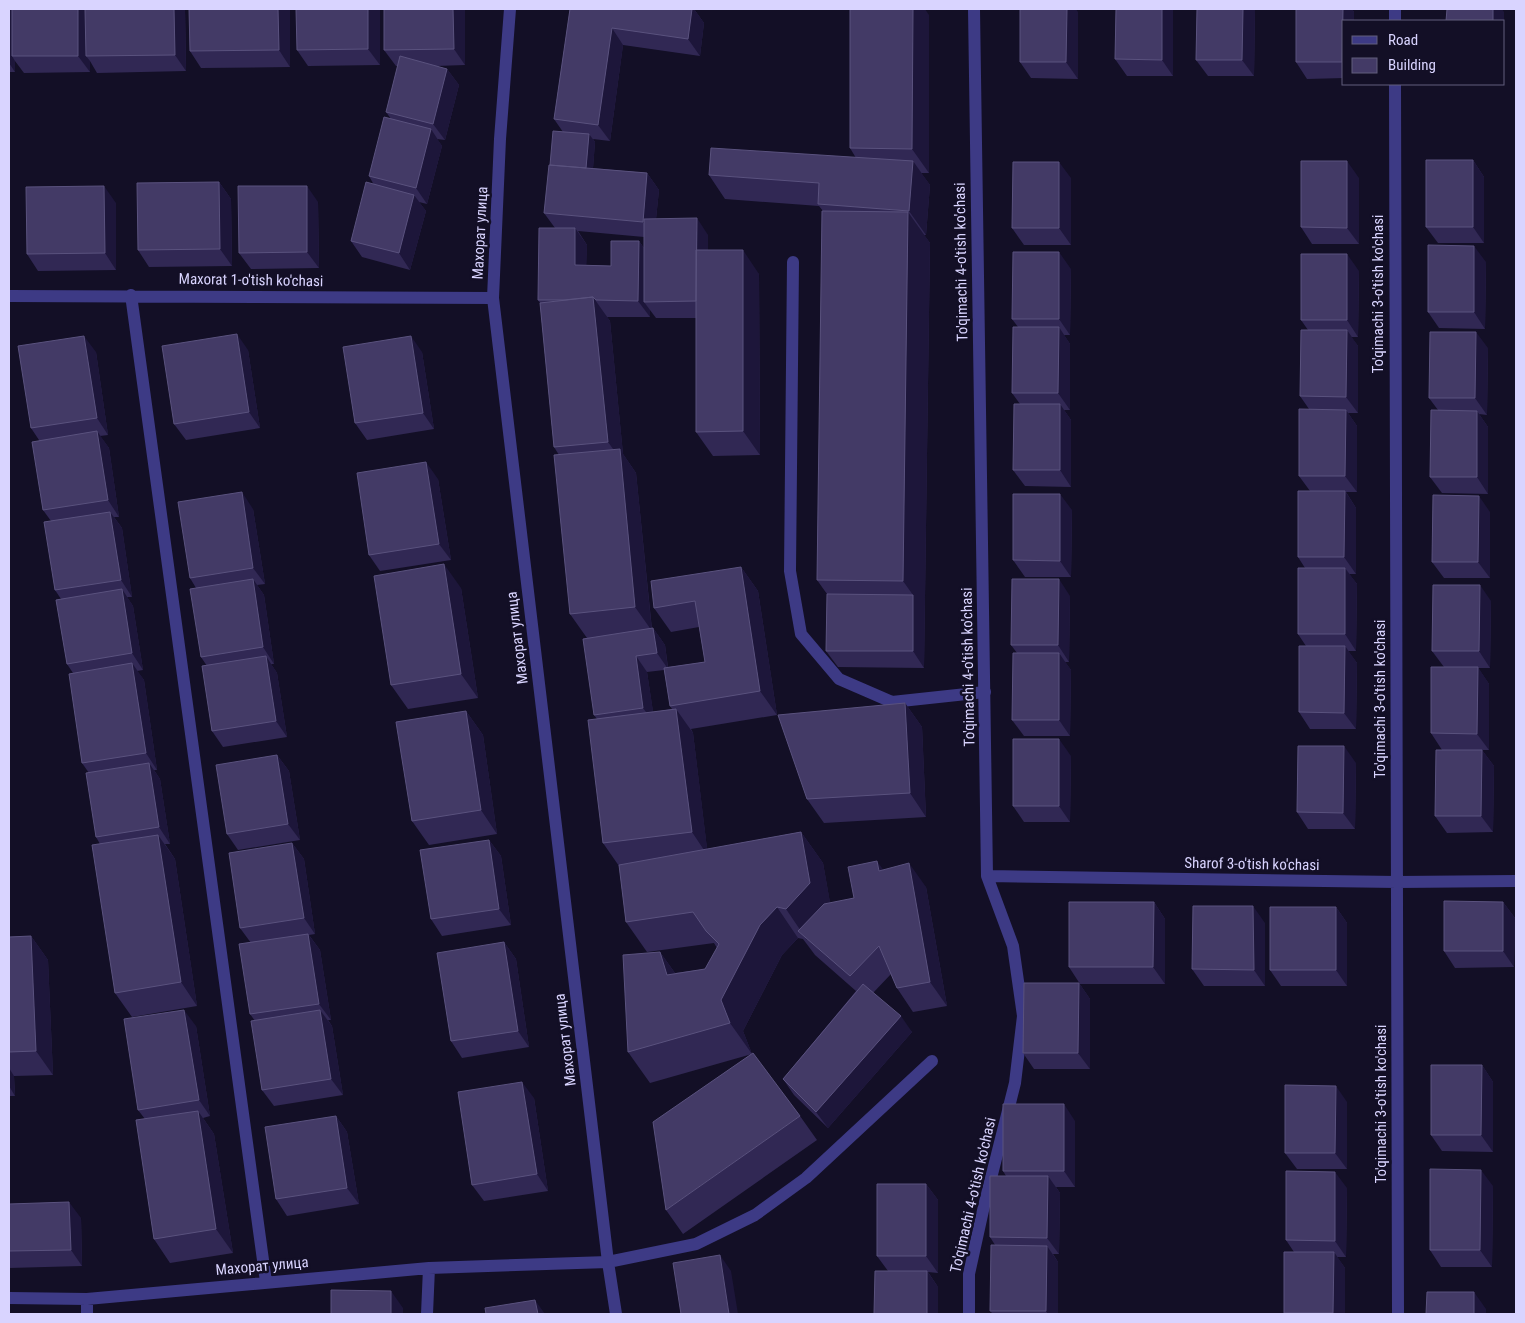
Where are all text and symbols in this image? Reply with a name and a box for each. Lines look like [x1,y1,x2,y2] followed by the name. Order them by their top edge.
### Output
[1342,20,1505,85] legend
[1388,31,1418,49] text: Road
[1388,56,1436,74] text: Building
[951,182,971,342] street label: To'qimachi 4-o'tish ko'chasi
[469,186,491,280] street label: Махорат улица
[1369,214,1387,374] street label: To'qimachi 3-o'tish ko'chasi
[179,270,323,290] street label: Maxorat 1-o'tish ko'chasi
[958,587,978,747] street label: To'qimachi 4-o'tish ko'chasi
[502,591,532,685] street label: Махорат улица
[1371,619,1389,779] street label: To'qimachi 3-o'tish ko'chasi
[1184,854,1320,874] street label: Sharof 3-o'tish ko'chasi
[550,993,580,1087] street label: Махорат улица
[1372,1024,1390,1184] street label: To'qimachi 3-o'tish ko'chasi
[946,1115,1000,1275] street label: To'qimachi 4-o'tish ko'chasi
[215,1253,309,1279] street label: Махорат улица

